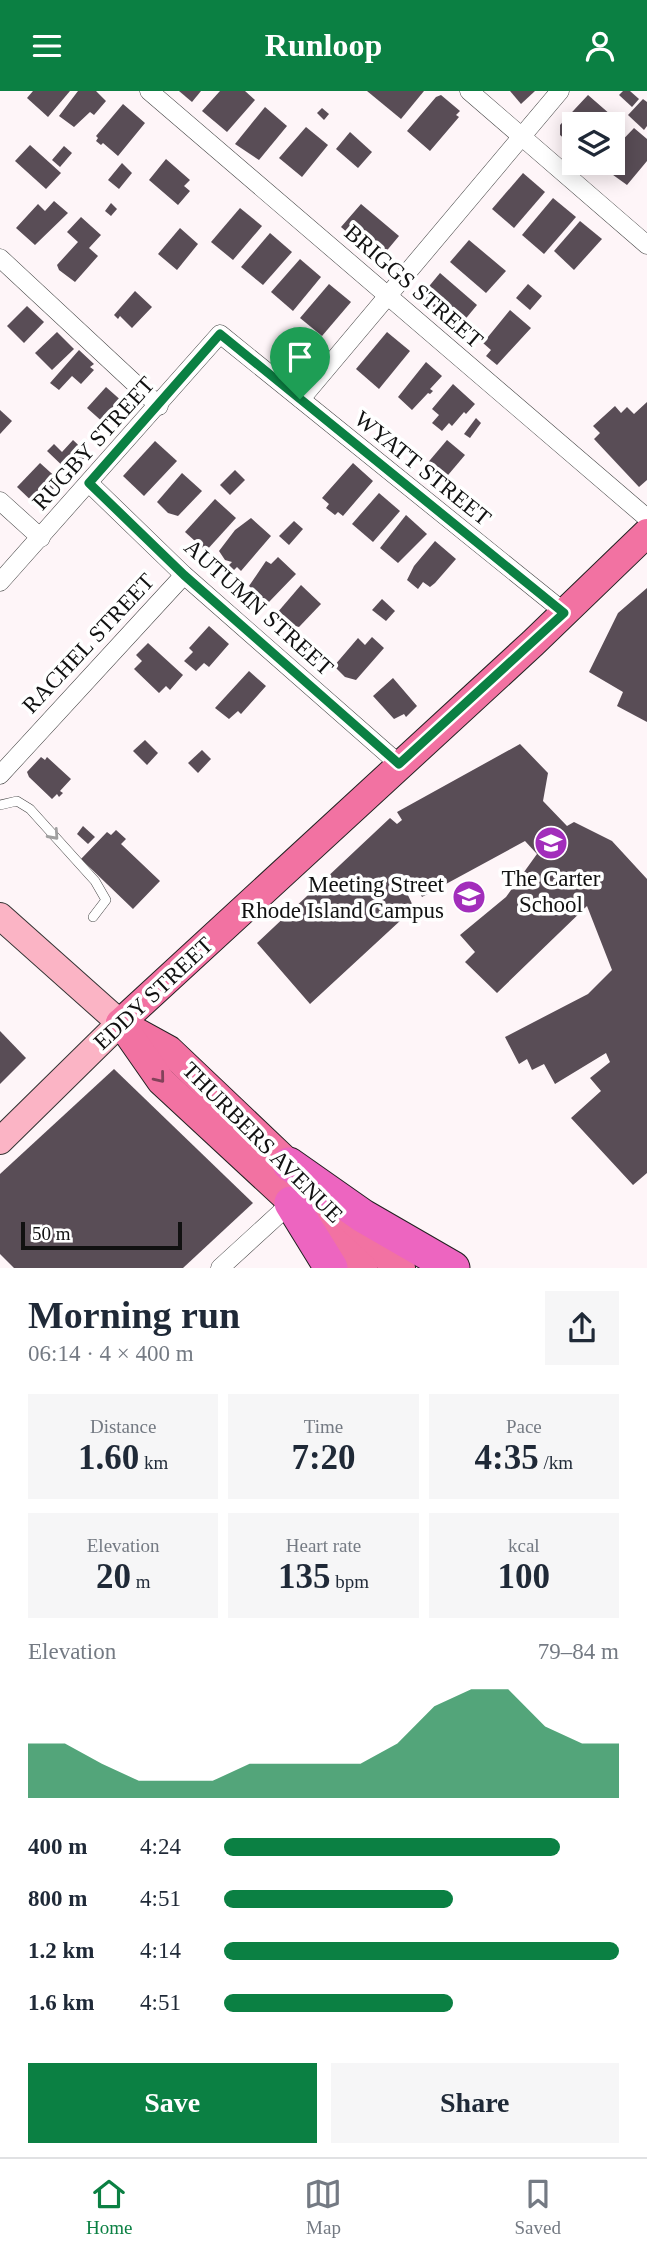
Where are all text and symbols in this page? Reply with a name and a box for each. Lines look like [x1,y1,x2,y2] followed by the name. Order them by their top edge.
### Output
[28,27,66,65] icon: menu
[265,27,382,63] text: Runloop
[581,27,619,65] icon: person
[562,112,625,175] map controls
[562,112,625,175] button: layers
[340,220,488,353] street label: BRIGGS STREET
[270,327,330,399] pin
[281,338,319,376] icon: arrive
[27,372,159,515] street label: RUGBY STREET
[350,406,496,531] street label: WYATT STREET
[179,534,338,681] street label: AUTUMN STREET
[17,569,159,718] street label: RACHEL STREET
[532,824,570,862] school or university icon: The Carter School
[45,826,58,839] one-way arrow
[502,866,601,917] place label: The Carter School
[241,872,445,923] place label: Meeting Street Rhode Island Campus
[450,878,488,916] school or university icon: Meeting Street Rhode Island Campus
[89,932,218,1055] street label: EDDY STREET
[177,1057,348,1228] street label: THURBERS AVENUE
[152,1069,164,1082] one-way arrow
[21,1219,182,1251] scale bar
[32,1223,71,1244] text: 50 m
[545,1291,619,1365] button: share
[28,1294,240,1336] text: Morning run
[28,1341,194,1366] text: 06:14 · 4 × 400 m
[90,1416,156,1437] text: Distance
[304,1416,343,1437] text: Time
[506,1416,542,1437] text: Pace
[78,1438,139,1477] text: 1.60
[291,1438,356,1477] text: 7:20
[475,1438,539,1477] text: 4:35
[139,1452,168,1473] text: km
[539,1452,573,1473] text: /km
[87,1535,160,1556] text: Elevation
[286,1535,361,1556] text: Heart rate
[508,1535,540,1556] text: kcal
[96,1557,131,1596] text: 20
[278,1557,330,1596] text: 135
[498,1557,550,1596] text: 100
[131,1571,150,1592] text: m
[330,1571,369,1592] text: bpm
[28,1639,116,1664] text: Elevation
[538,1639,619,1664] text: 79–84 m
[28,1834,87,1859] text: 400 m
[140,1834,181,1859] text: 4:24
[28,1886,87,1911] text: 800 m
[140,1886,181,1911] text: 4:51
[28,1938,94,1963] text: 1.2 km
[140,1938,181,1963] text: 4:14
[28,1990,94,2015] text: 1.6 km
[140,1990,181,2015] text: 4:51
[28,2063,317,2143] button: Save
[331,2063,619,2143] button: Share
[86,2175,132,2239] tab: Home
[304,2175,342,2239] tab: Map
[515,2175,561,2239] tab: Saved

